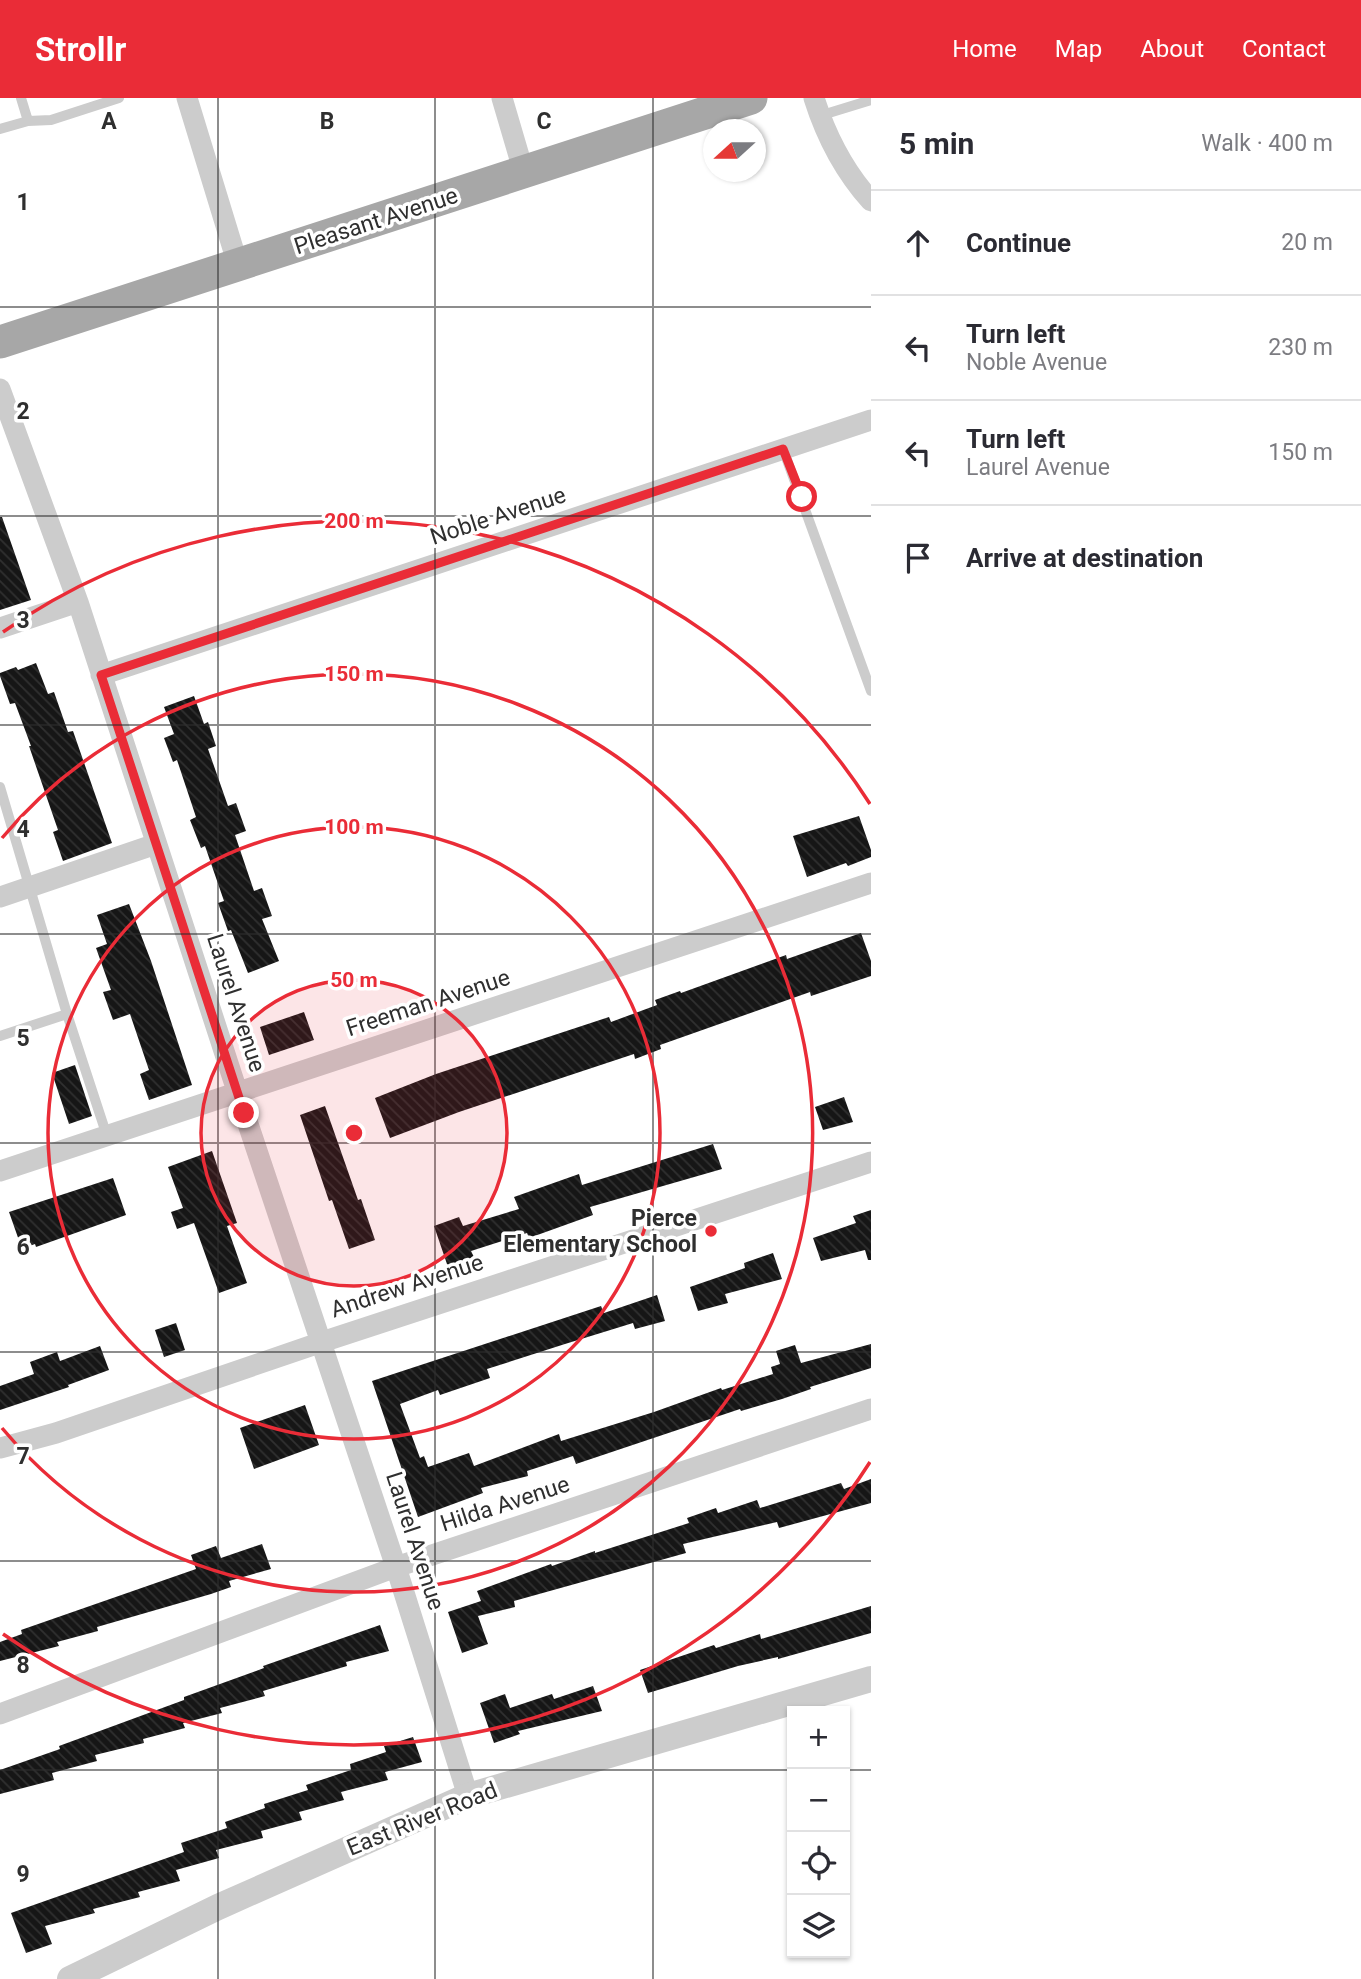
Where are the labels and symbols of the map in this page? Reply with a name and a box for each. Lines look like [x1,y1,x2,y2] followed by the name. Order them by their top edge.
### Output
[101,108,117,135] text: A
[320,108,334,135] text: B
[536,108,552,135] text: C
[703,119,766,182] north arrow
[291,182,461,260] street label: Pleasant Avenue
[16,189,30,216] text: 1
[16,398,30,425] text: 2
[427,481,569,551] street label: Noble Avenue
[786,481,817,512] route start
[324,509,384,533] text: 200 m
[16,607,30,634] text: 3
[324,662,384,686] text: 150 m
[324,815,384,839] text: 100 m
[16,816,30,843] text: 4
[201,930,271,1076] street label: Laurel Avenue
[343,964,513,1042] street label: Freeman Avenue
[330,968,378,992] text: 50 m
[16,1025,30,1052] text: 5
[228,1097,259,1128] route end
[342,1121,366,1145] centre of rings
[503,1205,697,1258] place label: Pierce Elementary School
[703,1223,719,1239] marker: Pierce Elementary School
[16,1234,30,1261] text: 6
[327,1249,487,1323] street label: Andrew Avenue
[16,1443,30,1470] text: 7
[380,1468,450,1614] street label: Laurel Avenue
[437,1470,573,1538] street label: Hilda Avenue
[16,1652,30,1679] text: 8
[343,1777,501,1861] street label: East River Road
[16,1861,30,1888] text: 9

